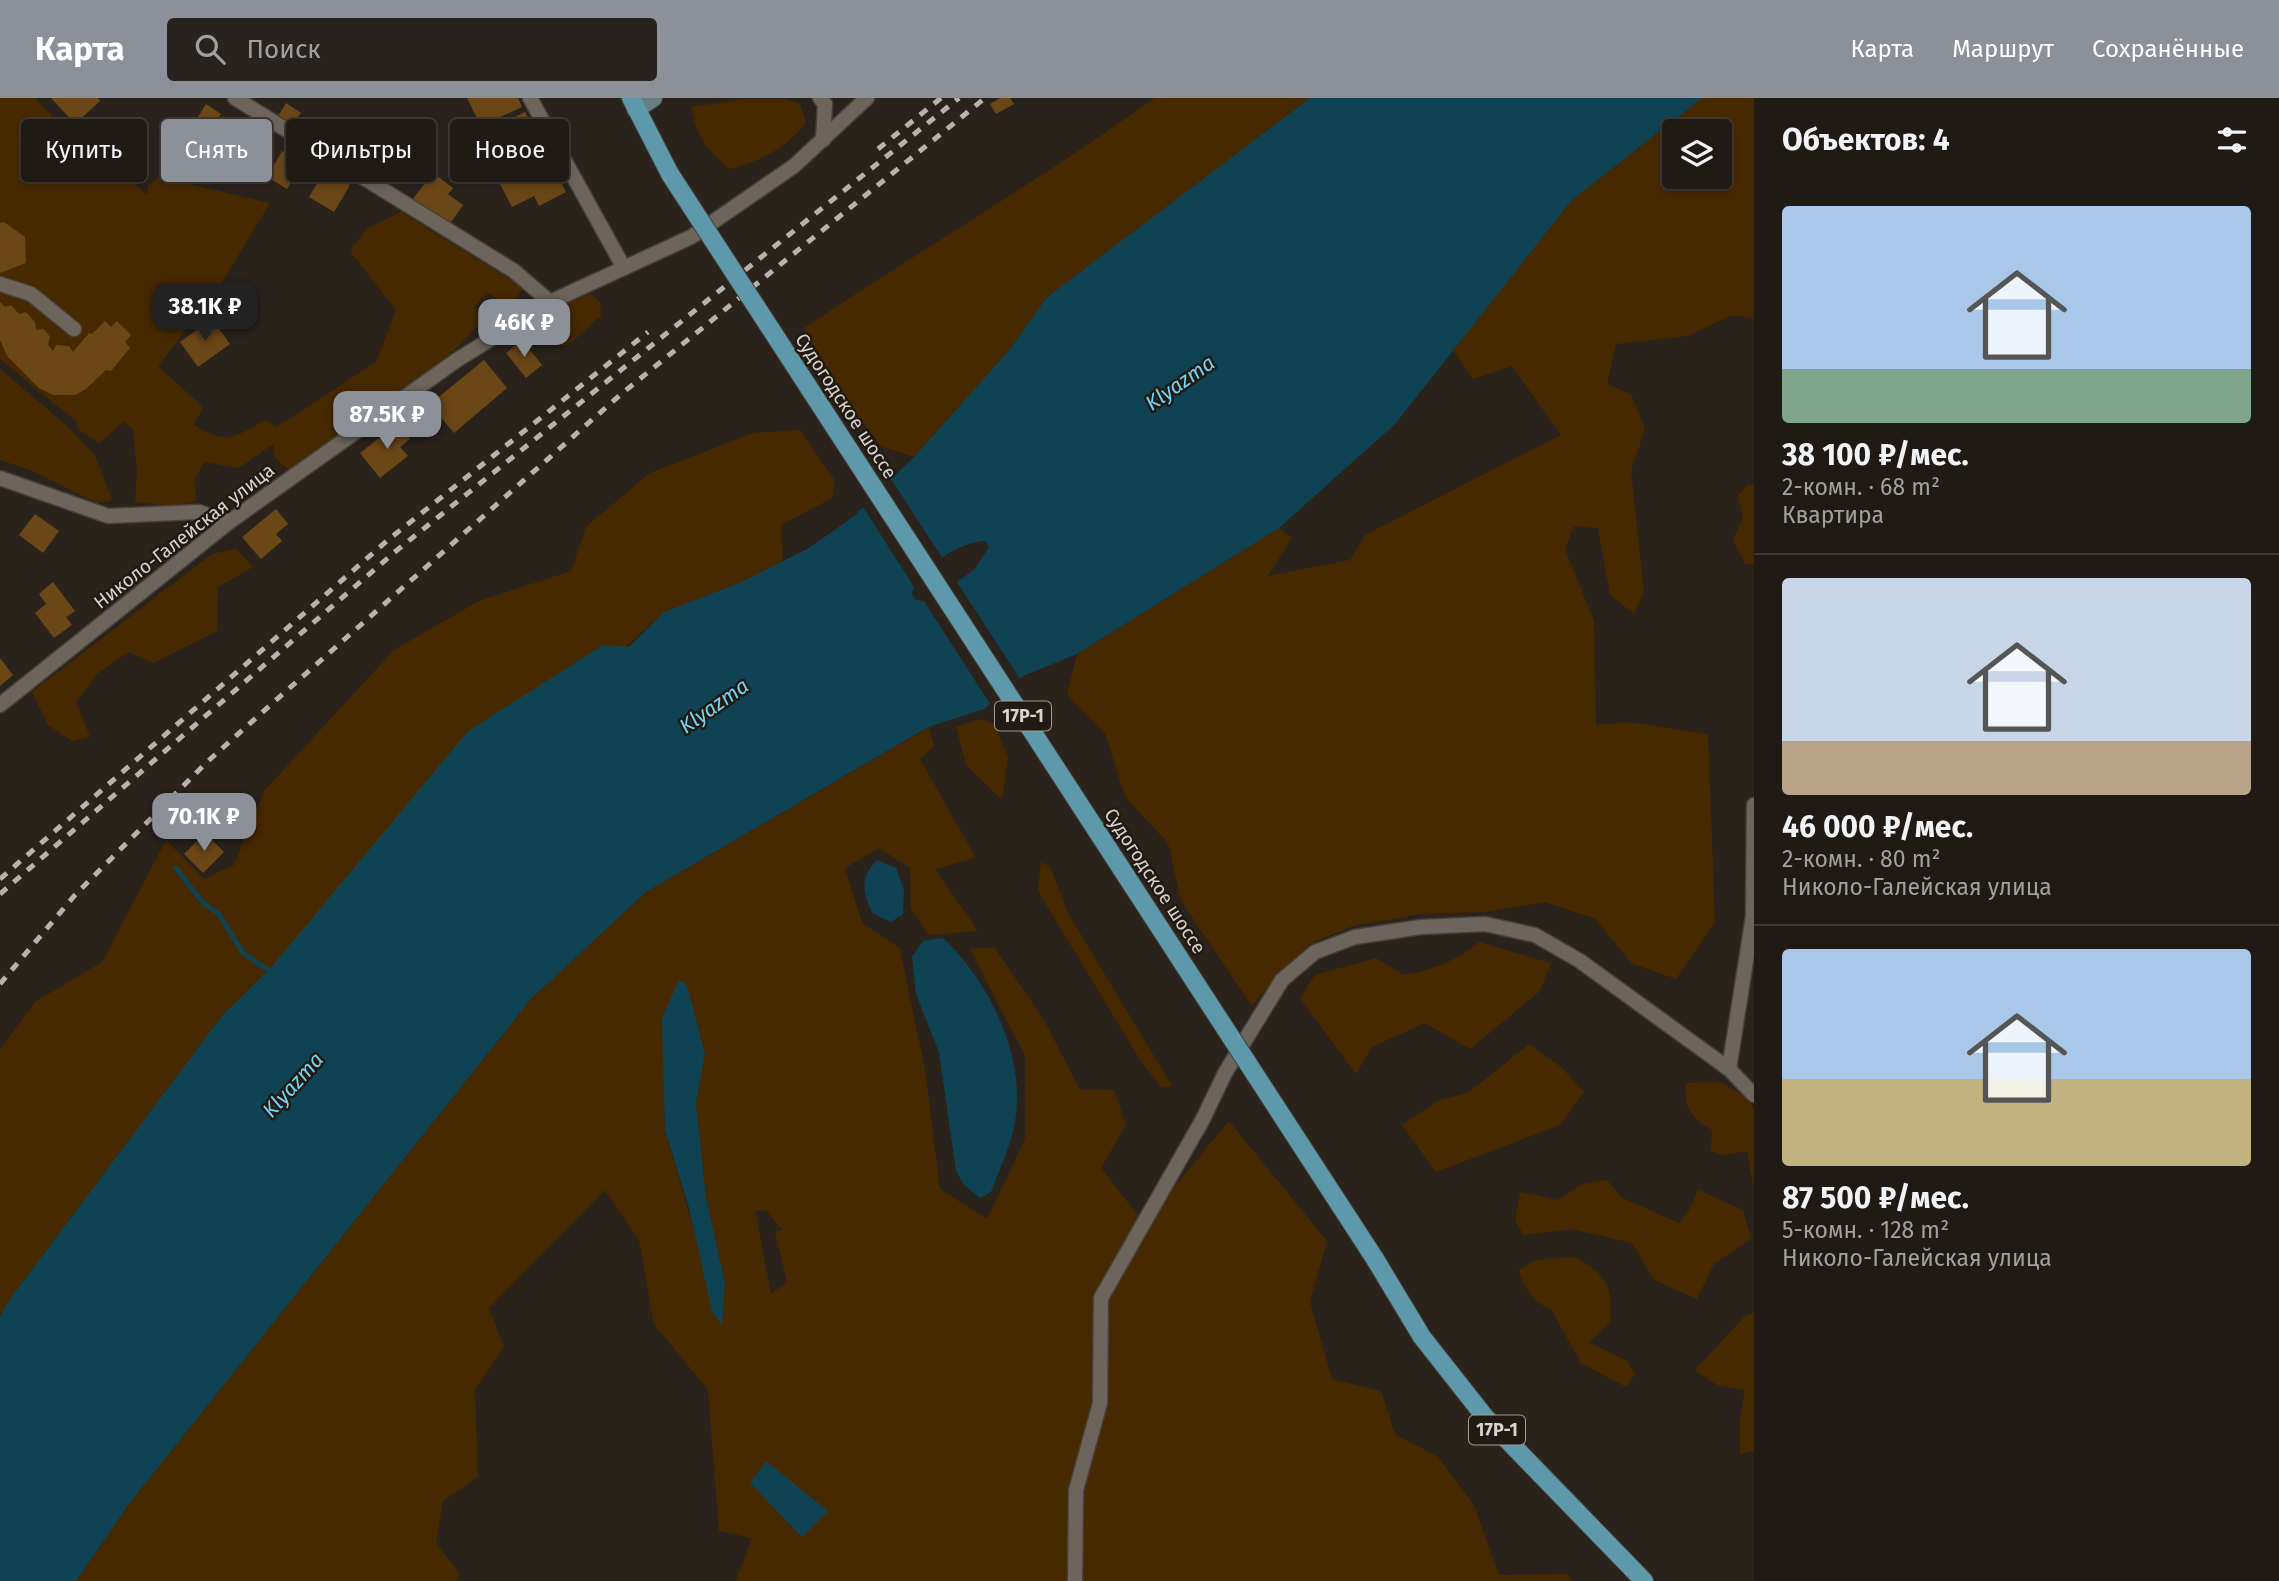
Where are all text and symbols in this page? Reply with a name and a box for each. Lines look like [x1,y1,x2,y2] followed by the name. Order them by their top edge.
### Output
[167,18,657,81] search box
[35,29,125,69] text: Карта
[191,30,229,68] icon: search
[247,34,321,65] text: Поиск
[1851,35,1914,63] text: Карта
[1952,35,2054,63] text: Маршрут
[2092,35,2244,63] text: Сохранённые
[21,119,147,182] chip: Купить
[161,119,272,182] chip: Снять
[286,119,436,182] chip: Фильтры
[450,119,569,182] chip: Новое
[1662,119,1732,189] map controls
[1662,119,1732,189] button: layers
[2213,121,2251,159] icon: filters
[1782,122,1950,158] text: Объектов: 4
[1954,252,2080,378] icon: home
[140,284,270,343] pin: 38.1K ₽
[169,292,241,320] text: 38.1K ₽
[475,300,573,359] pin: 46K ₽
[494,308,554,336] text: 46K ₽
[790,329,902,483] street label: Судогодское шоссе
[1140,350,1220,416] water label: Klyazma
[322,392,452,451] pin: 87.5K ₽
[349,400,425,428] text: 87.5K ₽
[1782,437,1969,473] text: 38 100 ₽/мес.
[89,458,279,614] street label: Николо-Галейская улица
[1782,473,1940,501] text: 2-комн. · 68 m²
[1782,501,1884,529] text: Квартира
[1954,624,2080,750] icon: home
[674,673,754,739] water label: Klyazma
[995,702,1051,730] road number: 17Р-1
[139,794,269,853] pin: 70.1K ₽
[168,802,240,830] text: 70.1K ₽
[1099,804,1211,958] street label: Судогодское шоссе
[1782,809,1973,845] text: 46 000 ₽/мес.
[1782,845,1941,873] text: 2-комн. · 80 m²
[1782,873,2052,901] text: Николо-Галейская улица
[1954,995,2080,1121] icon: home
[257,1047,329,1123] water label: Klyazma
[1782,1180,1969,1216] text: 87 500 ₽/мес.
[1782,1216,1949,1244] text: 5-комн. · 128 m²
[1782,1244,2052,1272] text: Николо-Галейская улица
[1469,1415,1525,1444] road number: 17Р-1

